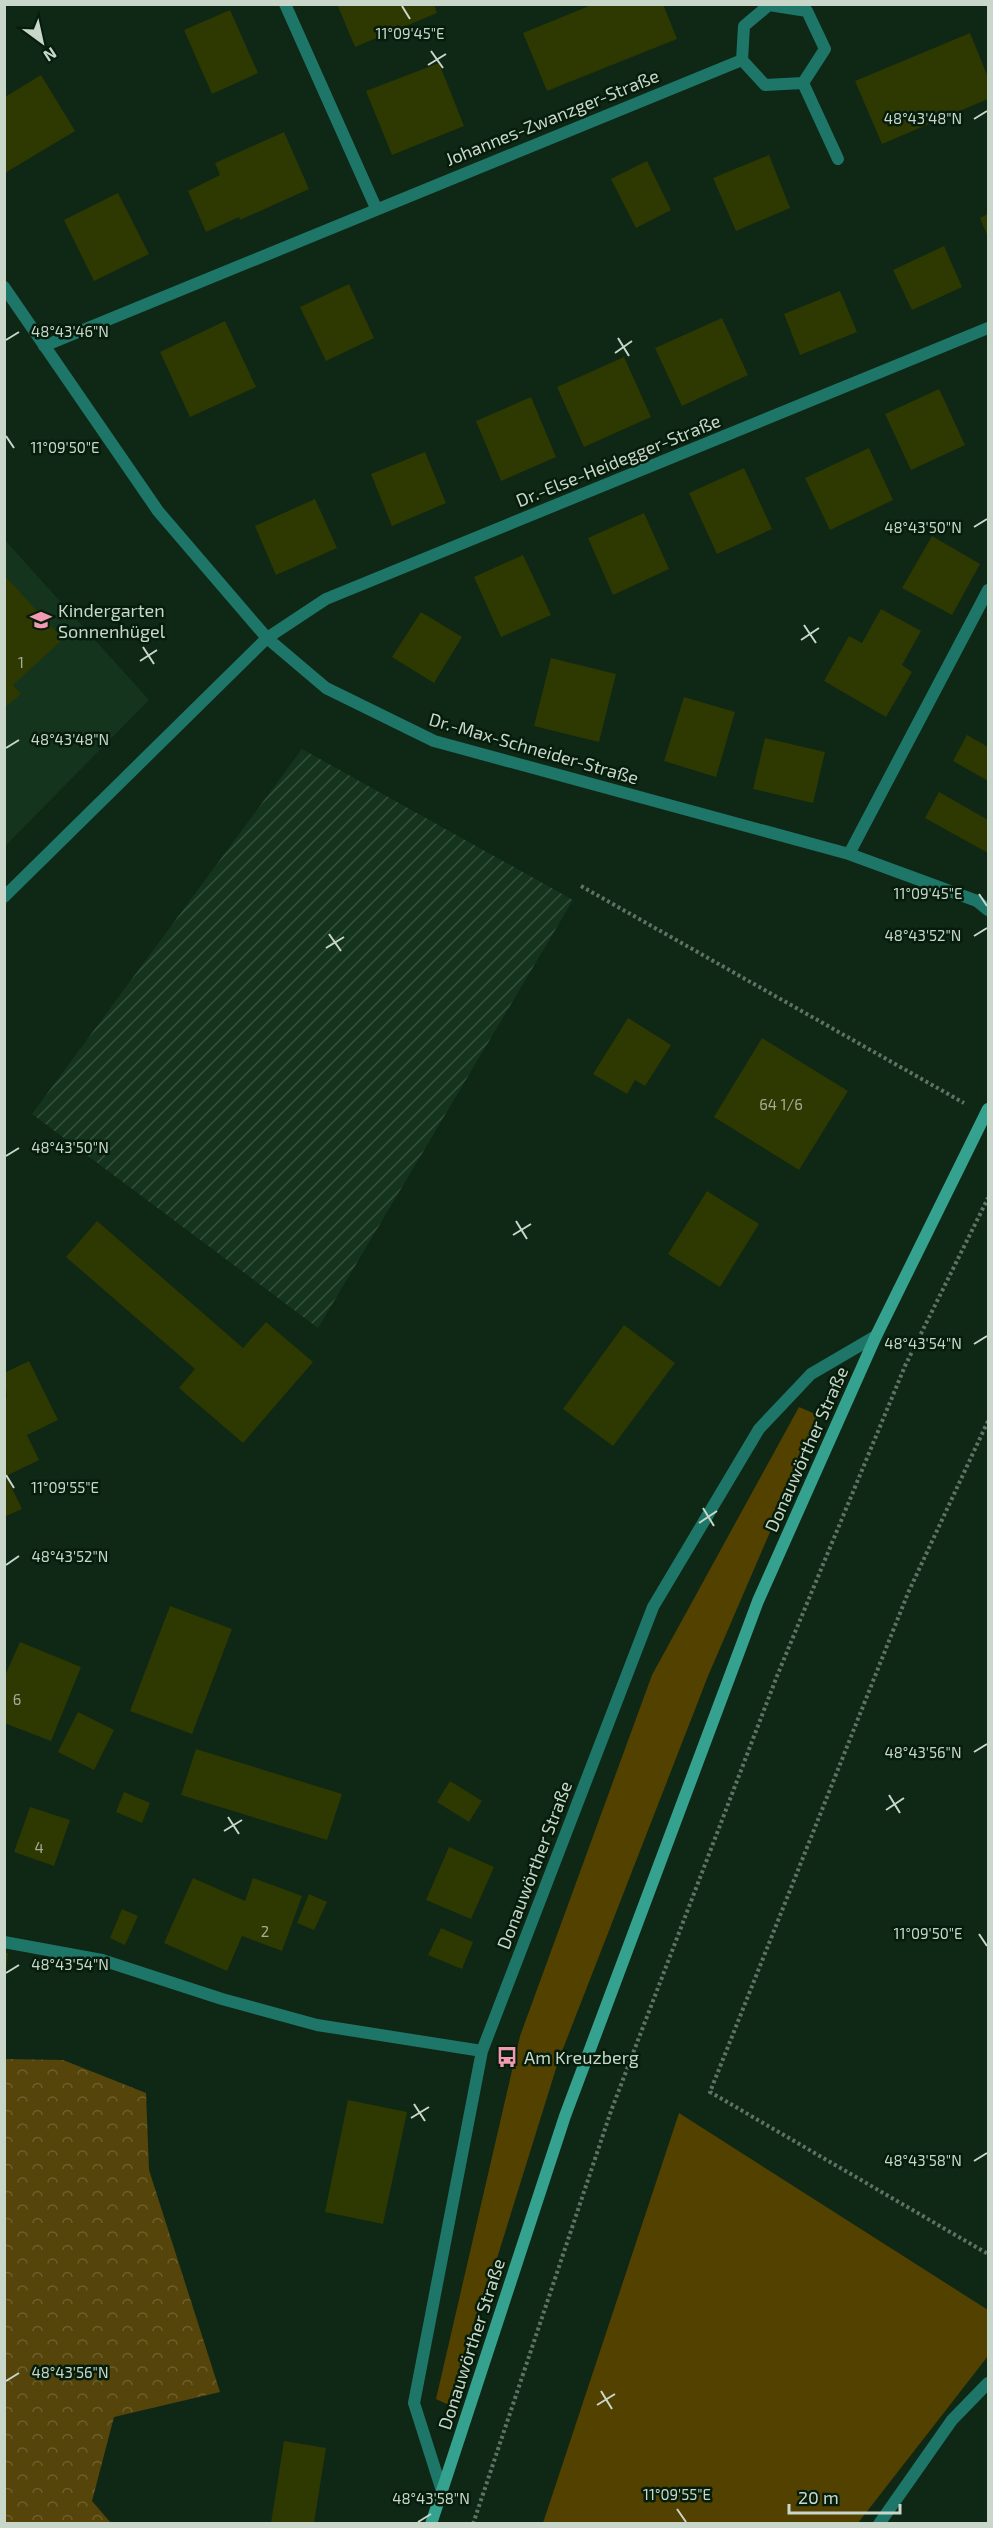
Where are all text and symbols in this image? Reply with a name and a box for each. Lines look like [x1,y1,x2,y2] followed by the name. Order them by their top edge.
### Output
[12,12,72,72] north arrow
[376,24,444,42] text: 11°09'45"E
[40,44,60,66] text: N
[442,64,662,170] street label: Johannes-Zwanzger-Straße
[884,109,962,127] text: 48°43'48"N
[31,322,109,340] text: 48°43'46"N
[513,409,723,511] street label: Dr.-Else-Heidegger-Straße
[31,438,99,456] text: 11°09'50"E
[884,518,962,536] text: 48°43'50"N
[58,599,166,642] place label: Kindergarten Sonnenhügel
[29,608,53,632] school or university icon: Kindergarten Sonnenhügel
[18,653,24,671] house number: 1
[427,708,641,788] street label: Dr.-Max-Schneider-Straße
[31,730,109,748] text: 48°43'48"N
[894,884,962,902] text: 11°09'45"E
[885,926,961,944] text: 48°43'52"N
[759,1095,803,1113] house number: 64 1/6
[31,1138,109,1156] text: 48°43'50"N
[884,1334,962,1352] text: 48°43'54"N
[760,1363,852,1535] street label: Donauwörther Straße
[31,1478,99,1496] text: 11°09'55"E
[32,1547,108,1565] text: 48°43'52"N
[13,1690,21,1708] house number: 6
[885,1743,961,1761] text: 48°43'56"N
[492,1778,576,1952] street label: Donauwörther Straße
[34,1838,44,1856] house number: 4
[261,1922,269,1940] house number: 2
[894,1924,962,1942] text: 11°09'50"E
[31,1955,109,1973] text: 48°43'54"N
[495,2045,519,2069] bus stop icon: Am Kreuzberg
[524,2046,639,2068] place label: Am Kreuzberg
[884,2151,962,2169] text: 48°43'58"N
[433,2256,509,2432] street label: Donauwörther Straße
[32,2363,108,2381] text: 48°43'56"N
[789,2477,900,2515] scale bar
[643,2485,711,2503] text: 11°09'55"E
[798,2486,839,2508] text: 20 m
[392,2489,470,2507] text: 48°43'58"N

